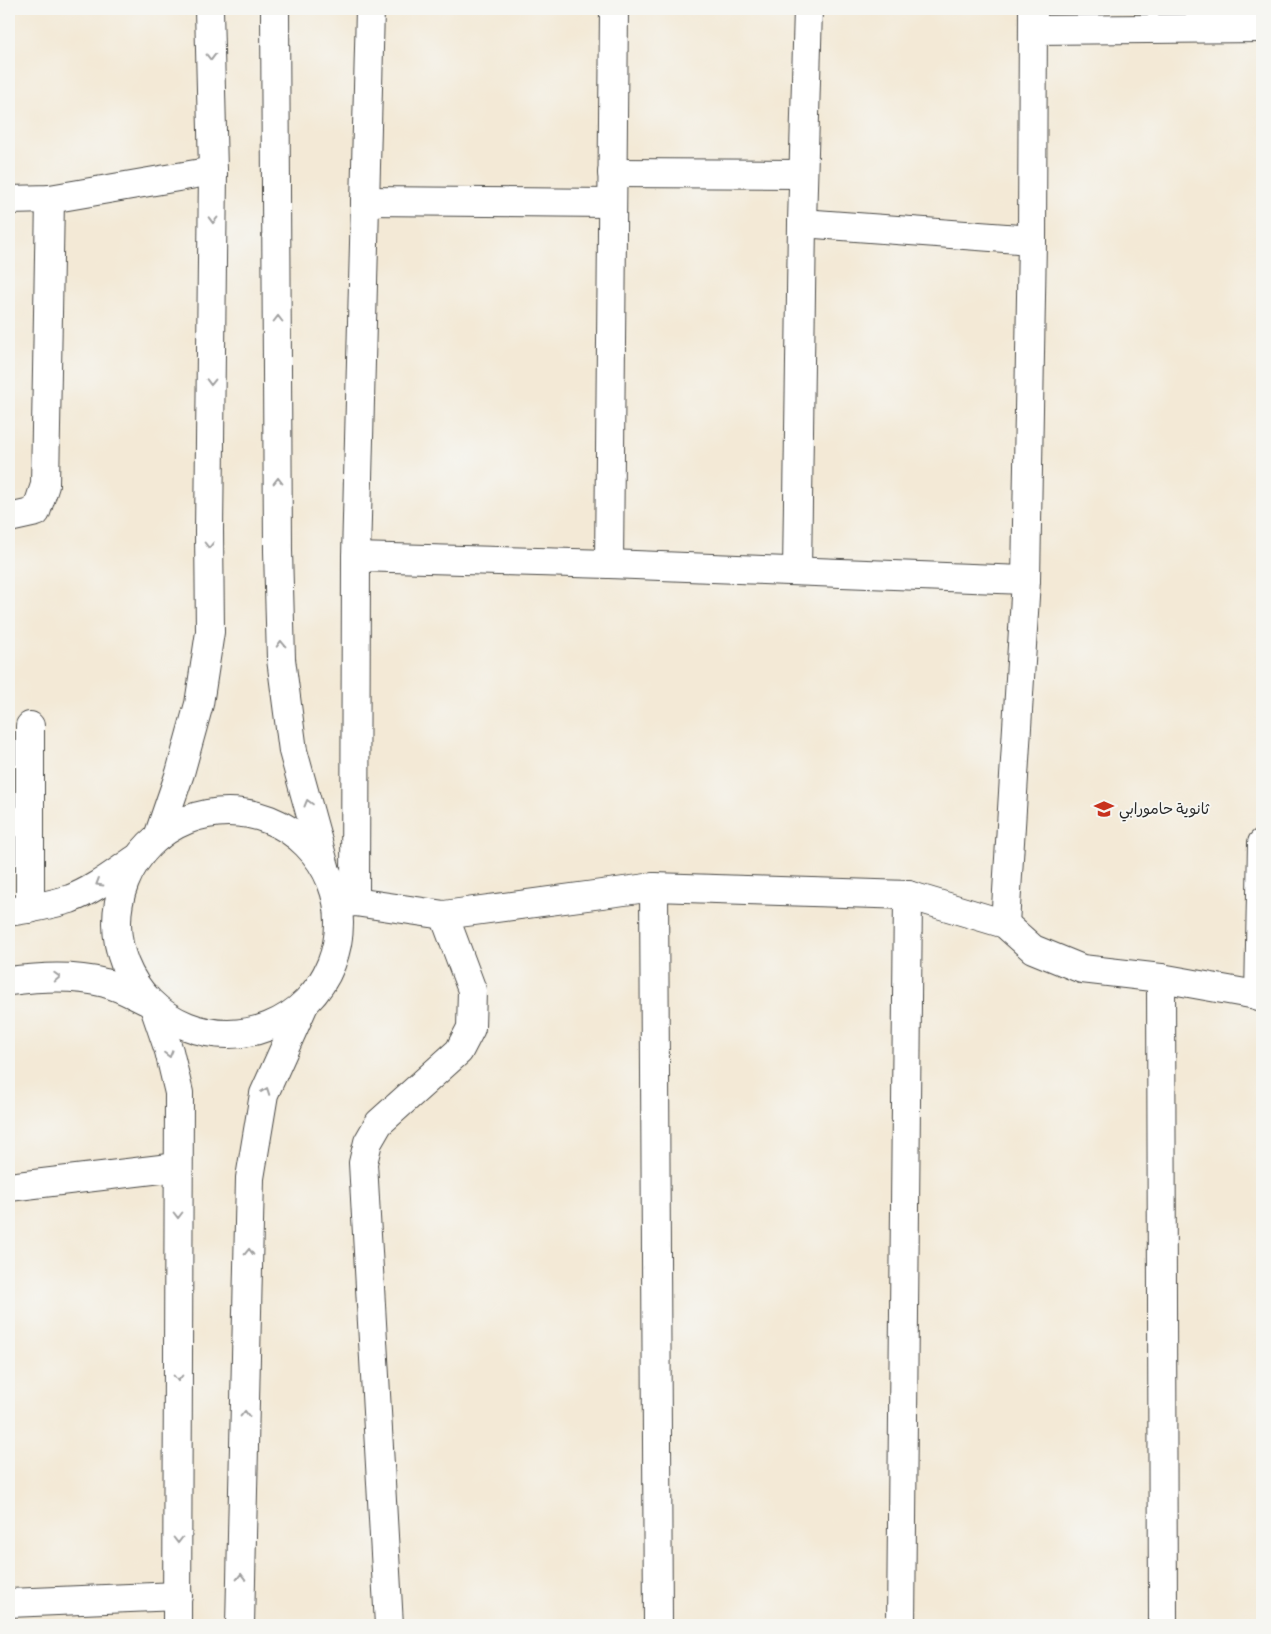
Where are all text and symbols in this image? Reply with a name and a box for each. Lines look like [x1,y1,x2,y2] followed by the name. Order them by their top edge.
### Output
[205,54,216,62] one-way arrow
[208,216,218,224] one-way arrow
[272,314,283,322] one-way arrow
[206,379,216,387] one-way arrow
[273,477,283,484] one-way arrow
[204,541,215,549] one-way arrow
[276,639,286,647] one-way arrow
[1093,798,1115,820] school or university icon: ثانوية حامورابي
[303,800,313,808] one-way arrow
[1119,802,1210,822] place label: ثانوية حامورابي
[95,877,104,887] one-way arrow
[54,972,62,983] one-way arrow
[163,1049,174,1058] one-way arrow
[260,1087,270,1096] one-way arrow
[173,1212,183,1219] one-way arrow
[243,1247,254,1255] one-way arrow
[173,1374,183,1382] one-way arrow
[239,1410,250,1418] one-way arrow
[173,1536,183,1544] one-way arrow
[236,1572,246,1580] one-way arrow

